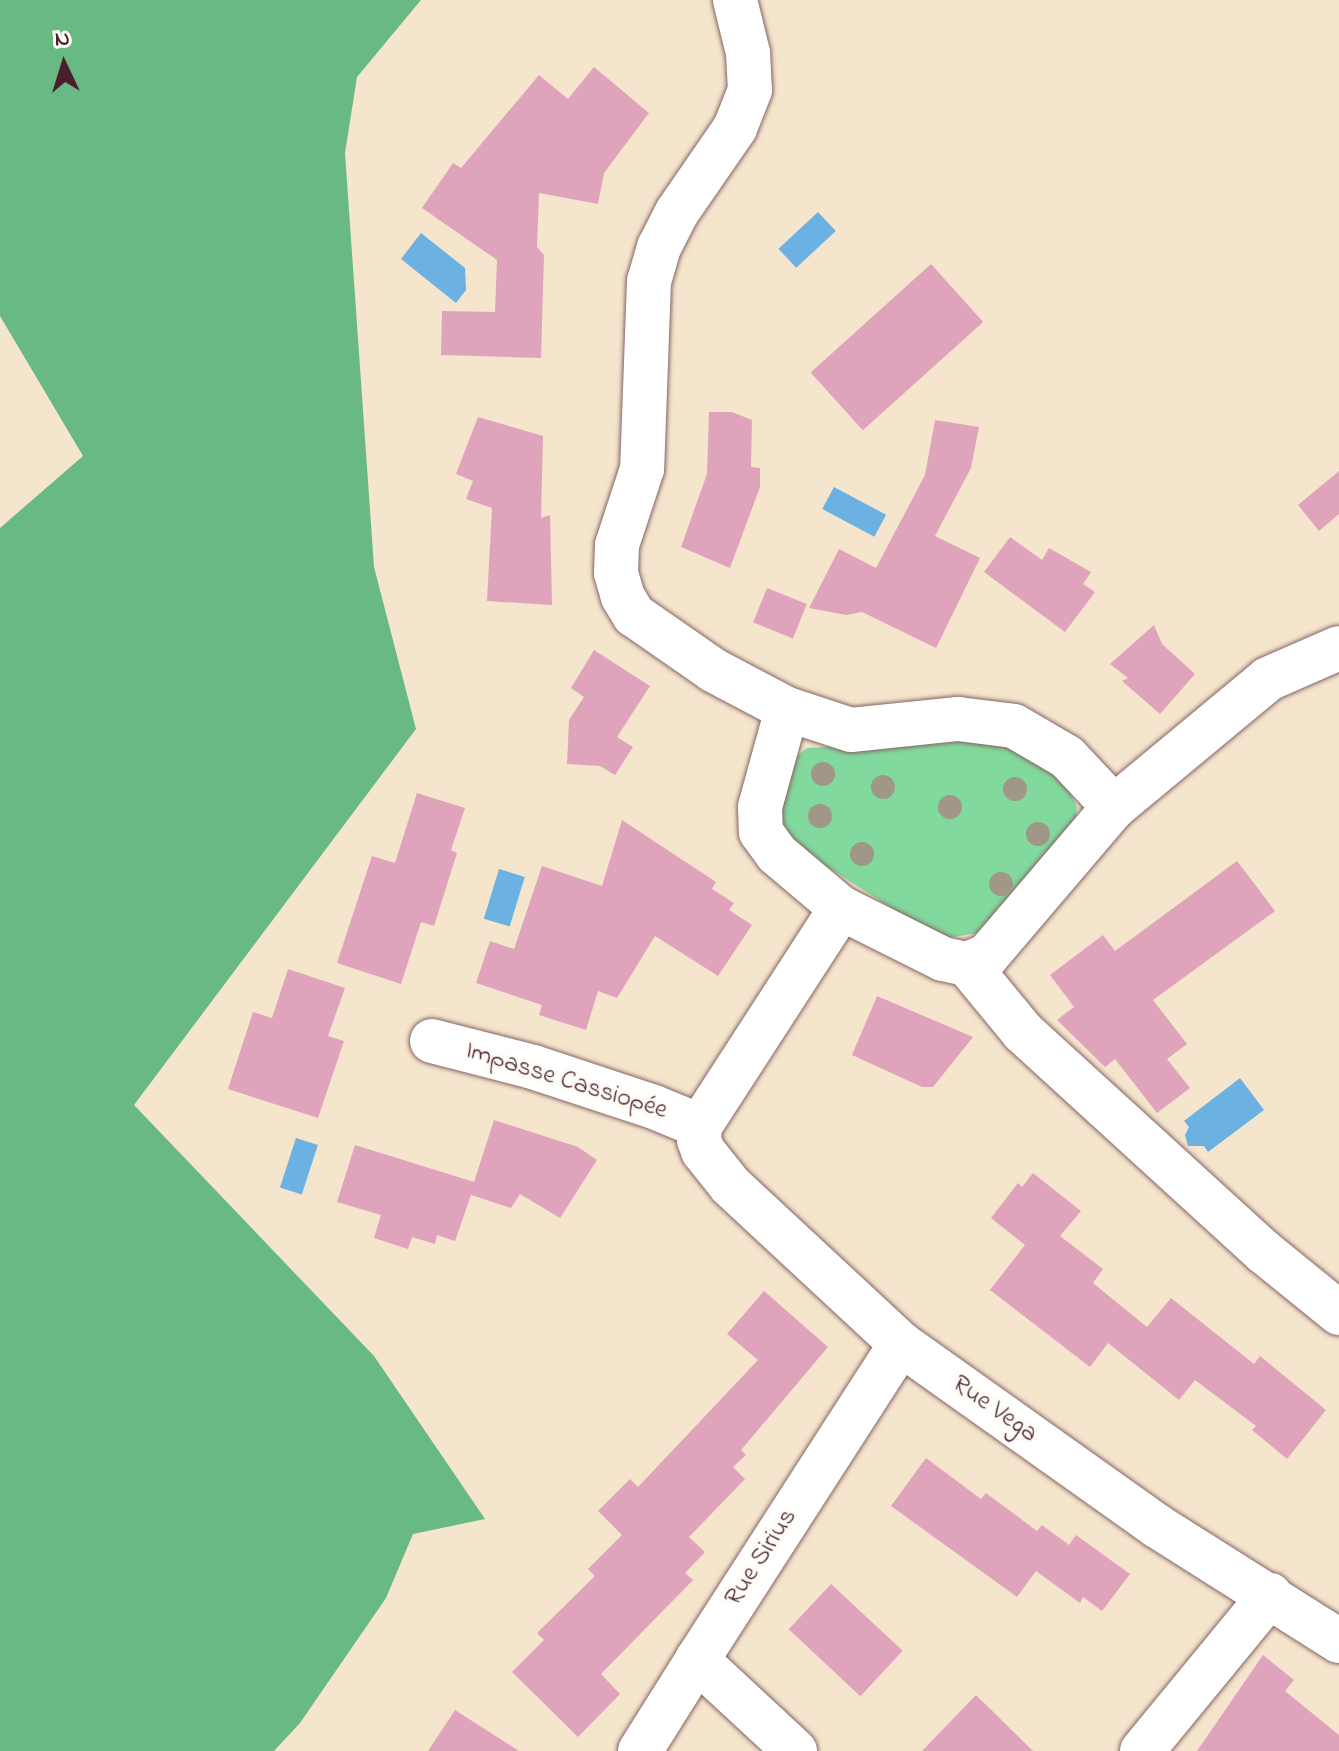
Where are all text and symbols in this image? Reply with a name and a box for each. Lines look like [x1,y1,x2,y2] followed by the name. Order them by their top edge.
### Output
[24,24,104,104] north arrow
[54,24,71,57] text: N
[461,1036,671,1128] street label: Impasse Cassiopée
[945,1369,1043,1451] street label: Rue Vega
[719,1504,805,1612] street label: Rue Sirius

